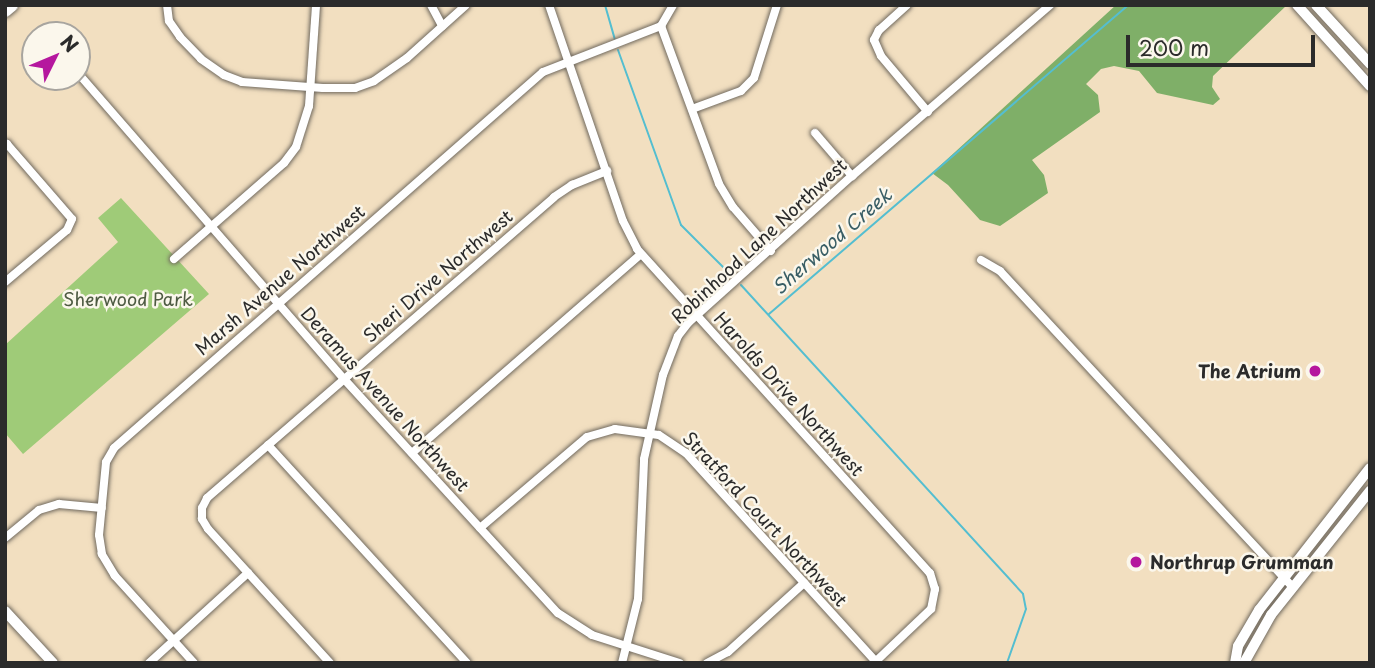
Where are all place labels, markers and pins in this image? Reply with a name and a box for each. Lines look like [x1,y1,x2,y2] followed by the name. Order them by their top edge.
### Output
[1197,360,1301,382] place label: The Atrium
[1307,363,1323,379] marker: The Atrium
[1150,551,1333,573] place label: Northrup Grumman
[1128,554,1144,570] marker: Northrup Grumman

